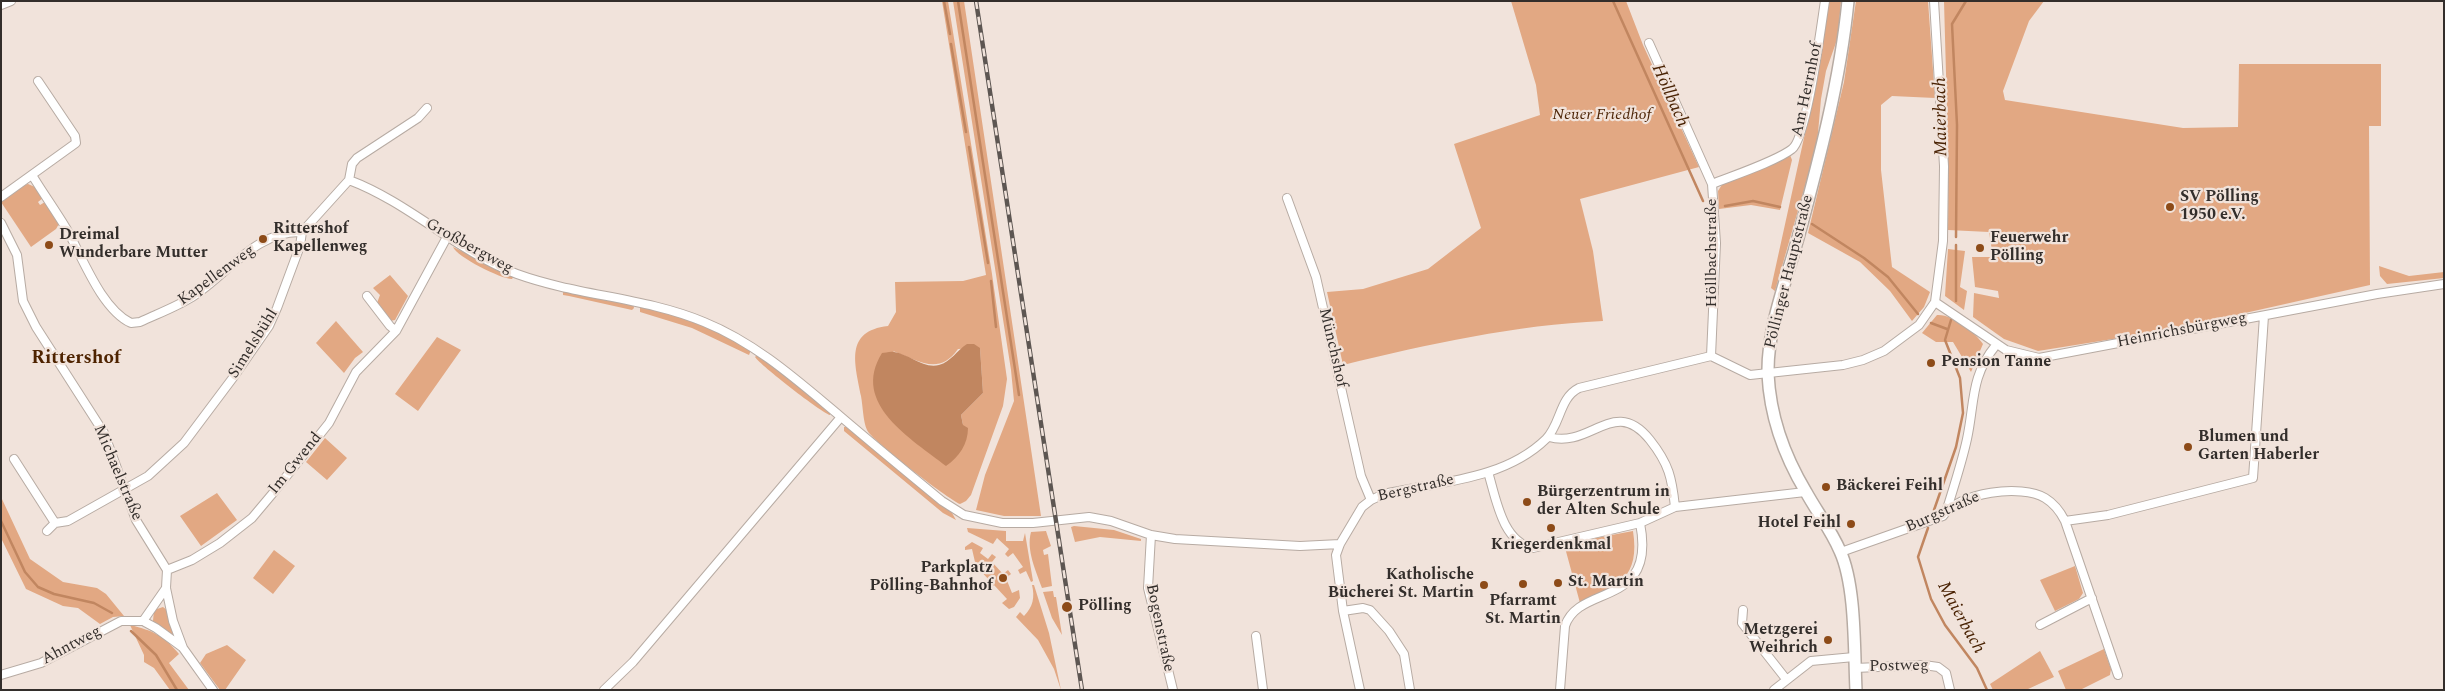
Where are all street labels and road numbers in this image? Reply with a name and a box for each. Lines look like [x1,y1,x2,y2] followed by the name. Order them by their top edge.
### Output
[1789,41,1827,139] street label: Am Herrnhof
[1762,193,1818,351] street label: Pöllinger Hauptstraße
[1703,198,1723,308] street label: Höllbachstraße
[422,215,516,279] street label: Großbergweg
[175,242,259,310] street label: Kapellenweg
[225,306,283,382] street label: Simelsbühl
[1314,306,1350,390] street label: Münchshof
[2116,309,2248,353] street label: Heinrichsbürgweg
[88,422,146,524] street label: Michaelstraße
[265,429,327,499] street label: Im Gwend
[1376,471,1456,507] street label: Bergstraße
[1903,488,1983,538] street label: Burgstraße
[1140,582,1178,674] street label: Bogenstraße
[39,622,105,670] street label: Ahntweg
[1869,657,1929,677] street label: Postweg

